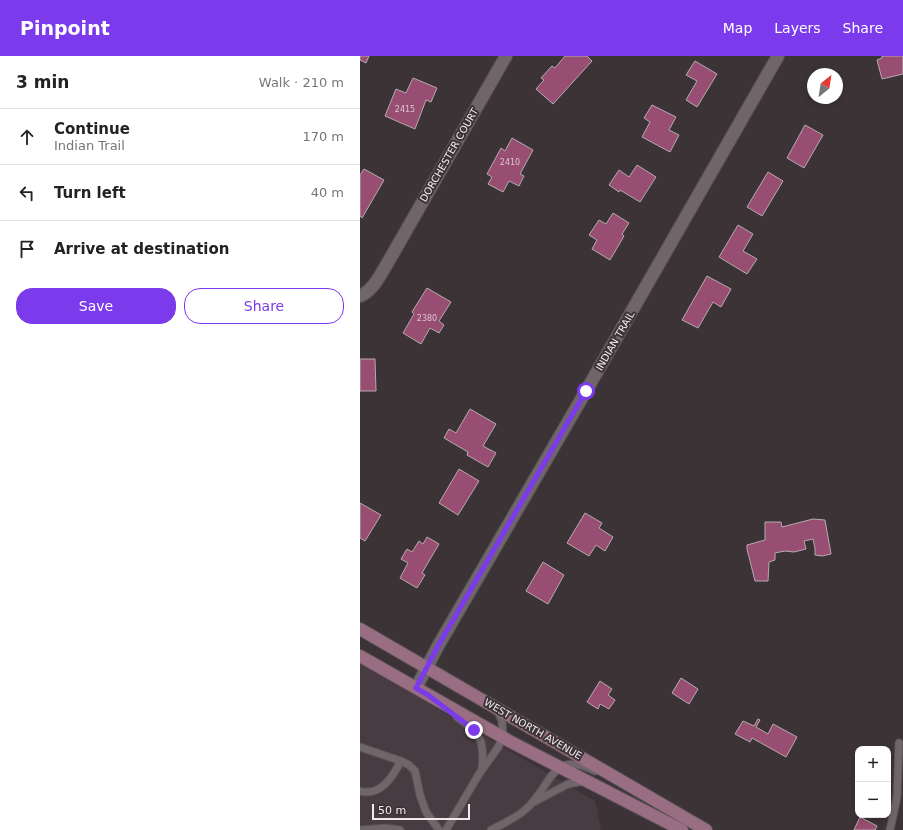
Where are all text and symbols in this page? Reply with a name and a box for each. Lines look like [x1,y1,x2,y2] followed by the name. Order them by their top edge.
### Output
[20,17,110,39] text: Pinpoint
[723,20,752,36] text: Map
[774,20,821,36] text: Layers
[843,20,883,36] text: Share
[807,68,843,104] north arrow
[16,72,69,92] text: 3 min
[259,75,344,90] text: Walk · 210 m
[395,105,415,114] house number: 2415
[418,105,481,204] street label: DORCHESTER COURT
[54,120,130,138] text: Continue
[16,126,38,148] icon: ahead
[302,129,344,144] text: 170 m
[54,138,125,153] text: Indian Trail
[500,158,520,167] house number: 2410
[16,182,38,204] icon: left
[54,184,126,202] text: Turn left
[311,185,344,200] text: 40 m
[16,238,38,260] icon: arrive
[54,240,229,258] text: Arrive at destination
[16,288,176,324] button: Save
[184,288,344,324] button: Share
[594,309,637,373] street label: INDIAN TRAIL
[417,314,437,323] house number: 2380
[577,382,595,400] route start
[482,697,584,761] street label: WEST NORTH AVENUE
[465,721,483,739] route end
[855,746,891,818] map controls
[855,746,891,782] button: +
[855,782,891,818] button: −
[372,802,470,821] scale bar
[378,804,406,817] text: 50 m

